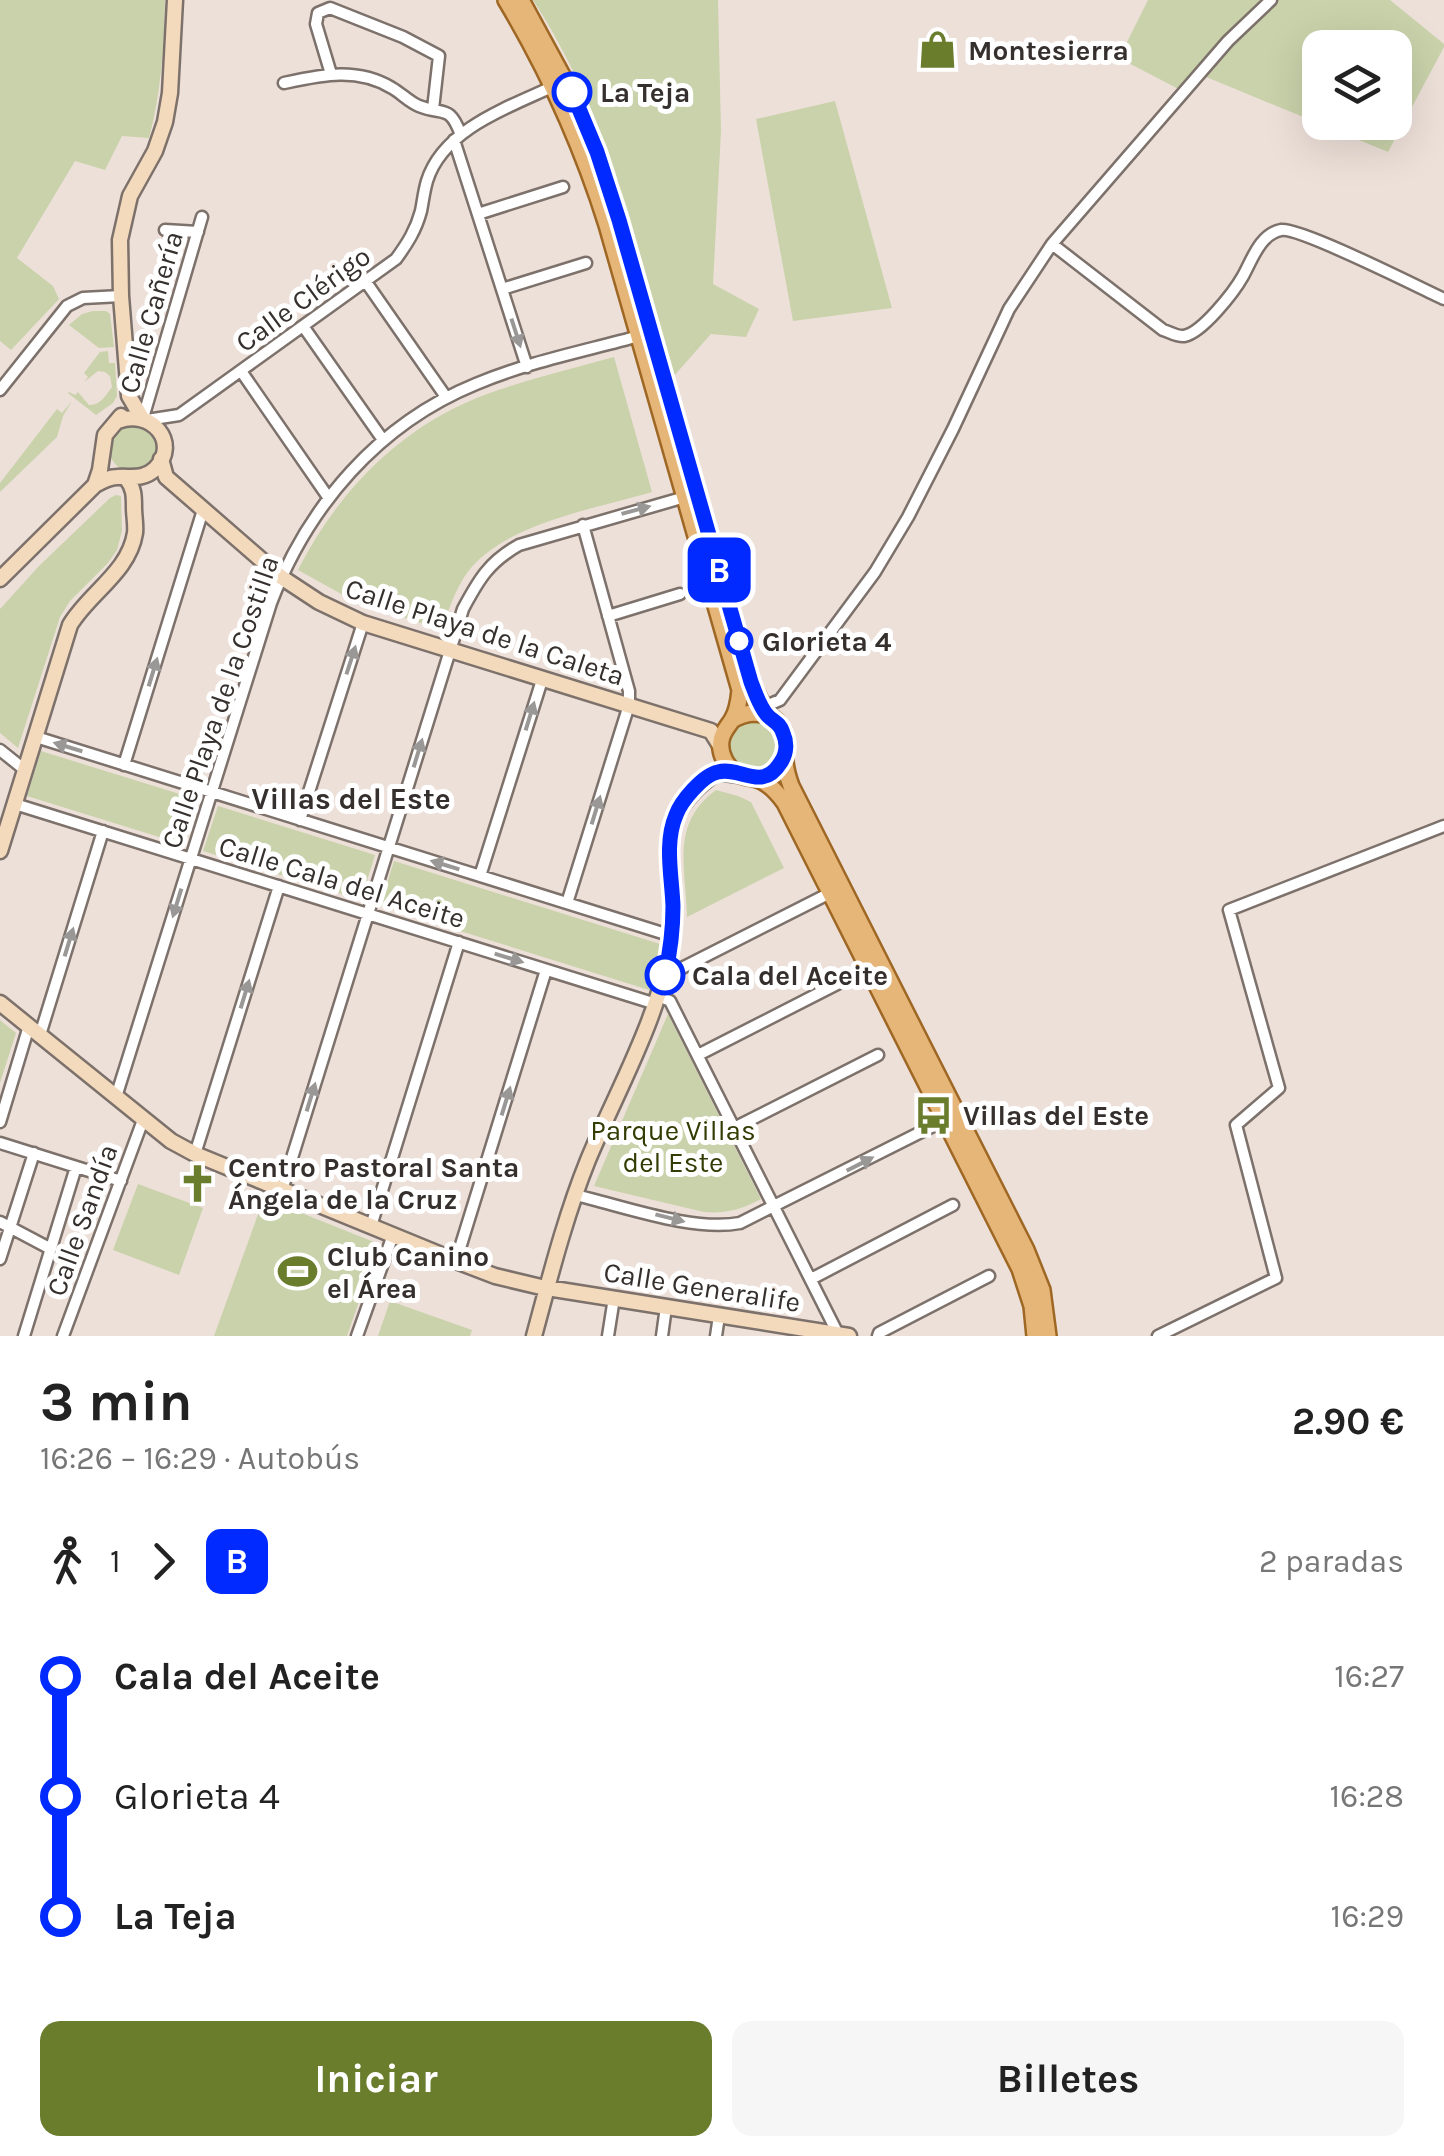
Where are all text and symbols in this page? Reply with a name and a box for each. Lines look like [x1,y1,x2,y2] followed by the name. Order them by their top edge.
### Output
[917,29,959,71] shop icon: Montesierra
[1302,30,1412,140] map controls
[1302,30,1412,140] button: layers
[968,34,1129,67] place label: Montesierra
[553,73,591,111] marker: La Teja
[600,76,690,109] place label: La Teja
[112,227,190,397] street label: Calle Cañería
[229,239,377,359] street label: Calle Clérigo
[509,318,524,348] one-way arrow
[621,502,652,518] one-way arrow
[686,538,752,602] line badge: B
[708,550,730,591] text: B
[154,551,286,853] street label: Calle Playa de la Costilla
[341,571,629,693] street label: Calle Playa de la Caleta
[762,625,892,658] place label: Glorieta 4
[726,628,752,654] marker: Glorieta 4
[344,644,359,675] one-way arrow
[146,656,161,686] one-way arrow
[524,701,539,731] one-way arrow
[411,738,426,768] one-way arrow
[53,739,83,754] one-way arrow
[251,781,451,817] district label: Villas del Este
[589,794,604,825] one-way arrow
[215,829,469,935] street label: Calle Cala del Aceite
[429,857,460,872] one-way arrow
[169,888,184,919] one-way arrow
[62,927,77,957] one-way arrow
[494,951,525,966] one-way arrow
[646,956,684,994] marker: Cala del Aceite
[692,959,888,992] place label: Cala del Aceite
[238,979,253,1009] one-way arrow
[304,1081,319,1111] one-way arrow
[499,1086,514,1116] one-way arrow
[912,1094,954,1136] bus stop icon: Villas del Este
[963,1099,1149,1132] place label: Villas del Este
[590,1114,756,1179] park label: Parque Villas del Este
[39,1140,125,1300] street label: Calle Sandía
[228,1151,519,1216] place label: Centro Pastoral Santa Ángela de la Cruz
[845,1156,874,1173] one-way arrow
[177,1162,219,1204] church icon: Centro Pastoral Santa Ángela de la Cruz
[655,1211,686,1226] one-way arrow
[327,1240,489,1305] place label: Club Canino el Área
[276,1251,318,1293] sports icon: Club Canino el Área
[601,1255,803,1319] street label: Calle Generalife
[40,1370,193,1434] text: 3 min
[1292,1399,1404,1444] text: 2.90 €
[40,1440,360,1477] text: 16:26 – 16:29 · Autobús
[40,1534,95,1589] icon: walk
[136,1534,191,1589] icon: forward
[226,1541,248,1582] text: B
[110,1543,121,1580] text: 1
[1259,1543,1404,1580] text: 2 paradas
[114,1654,380,1699] text: Cala del Aceite
[1334,1658,1404,1695] text: 16:27
[114,1774,280,1819] text: Glorieta 4
[1330,1778,1404,1815] text: 16:28
[114,1894,237,1939] text: La Teja
[1331,1898,1404,1935] text: 16:29
[40,2021,712,2136] button: Iniciar
[732,2021,1404,2136] button: Billetes

